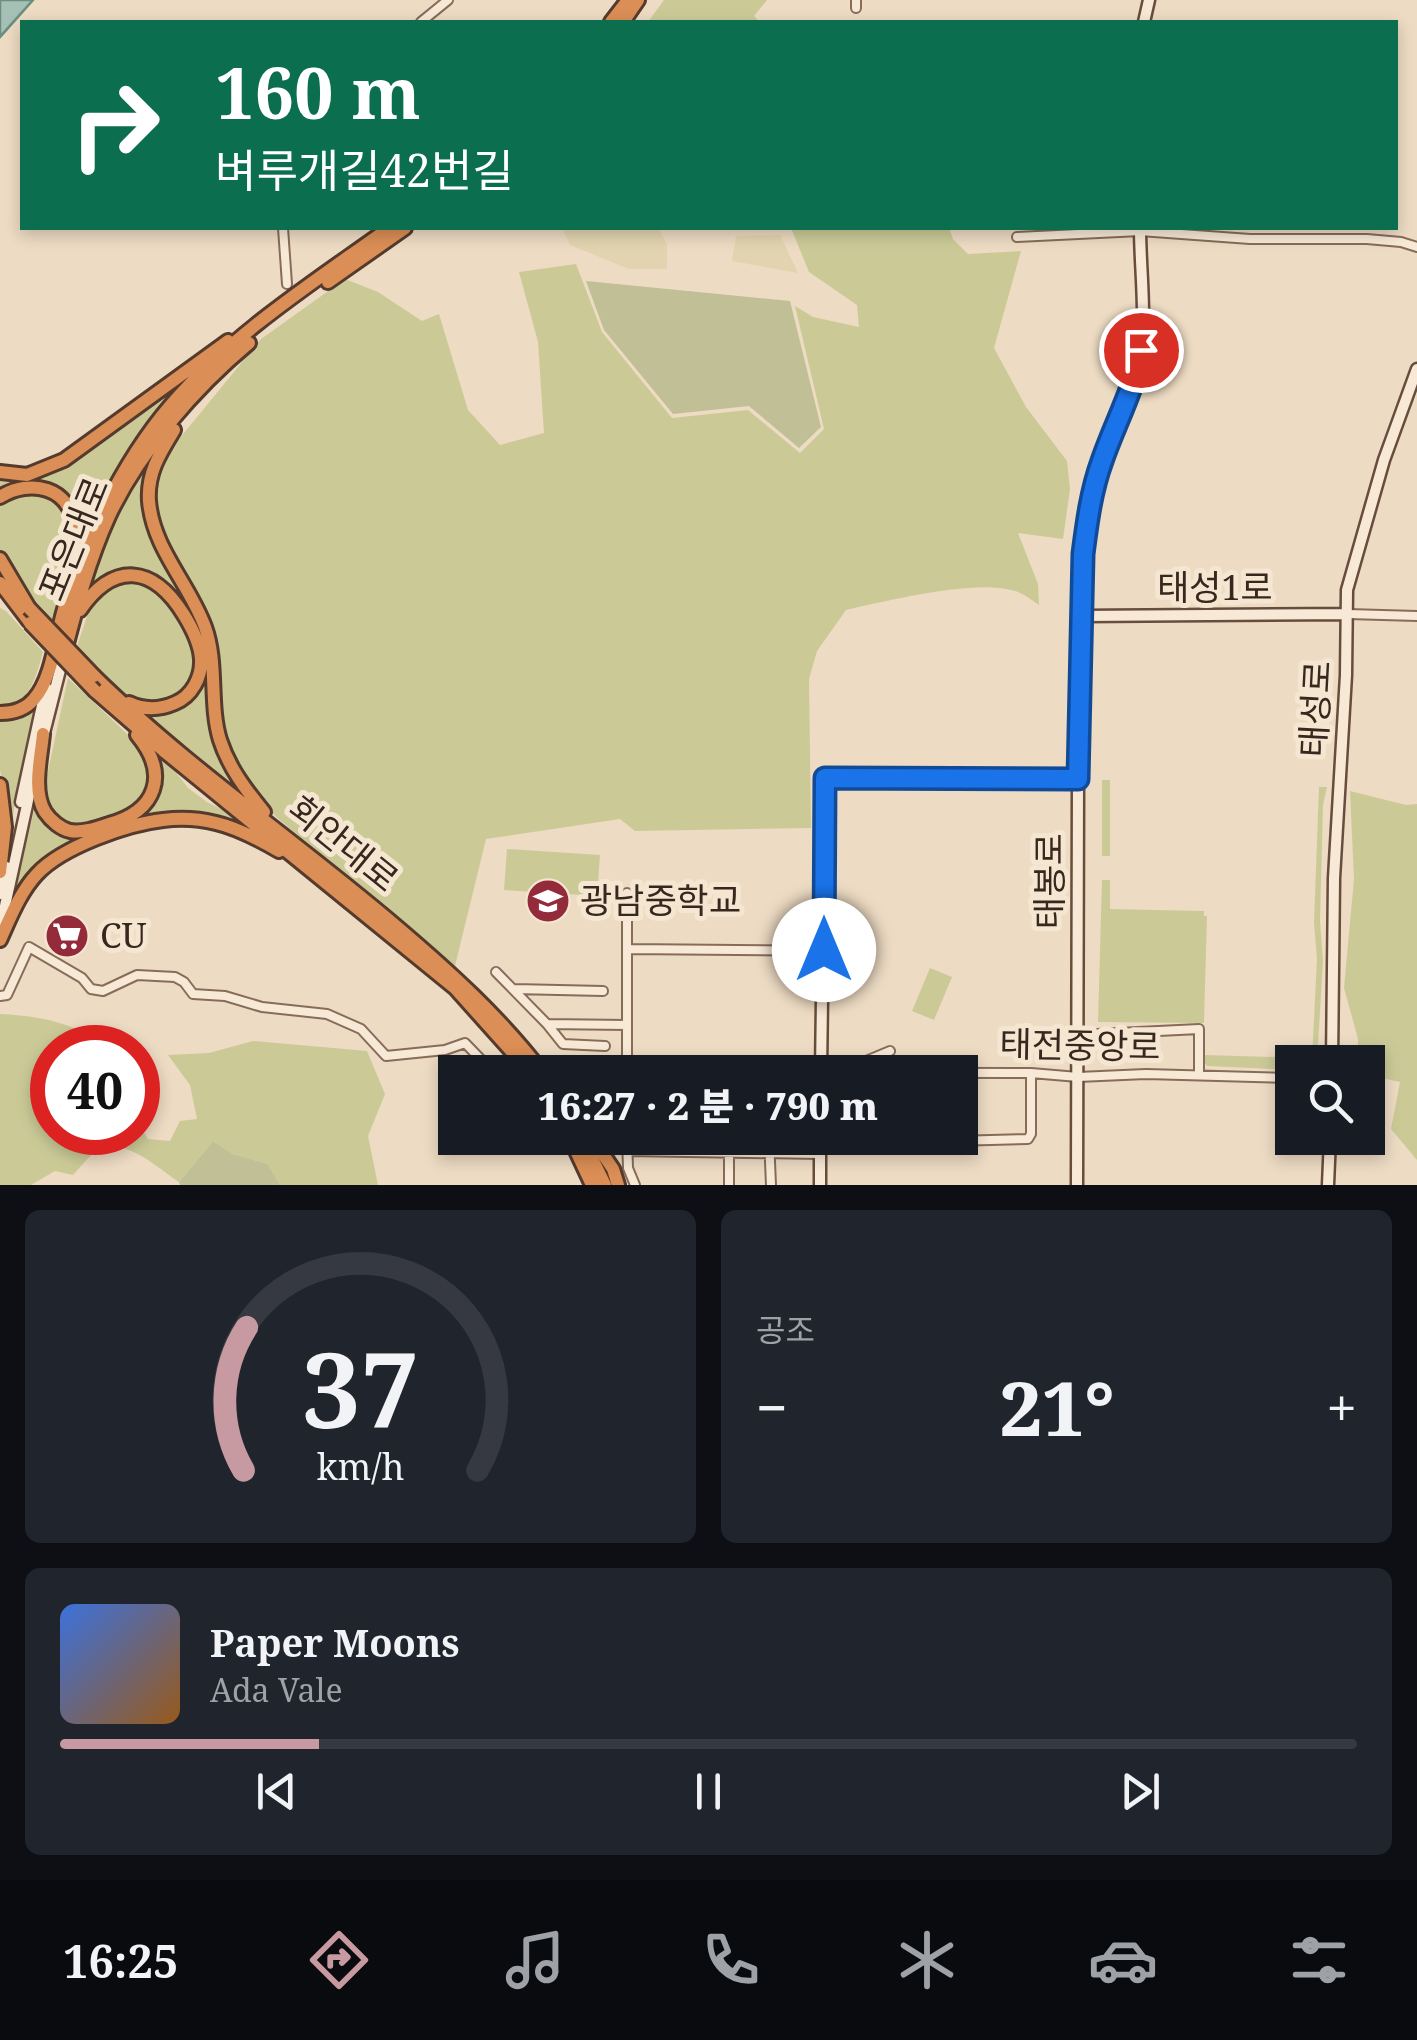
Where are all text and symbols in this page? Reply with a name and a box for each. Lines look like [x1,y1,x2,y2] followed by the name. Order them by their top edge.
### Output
[215,44,421,140] text: 160 m
[50,60,180,190] icon: right
[215,139,514,200] text: 벼루개길42번길
[1099,308,1184,393] pin
[1114,323,1169,378] icon: arrive
[27,470,119,607] street label: 포은대로
[1157,563,1273,610] street label: 태성1로
[1289,659,1340,758] street label: 태성로
[279,784,409,902] street label: 회안대로
[1025,833,1072,929] street label: 태봉로
[580,876,741,923] place label: 광남중학교
[525,878,571,924] school or university icon: 광남중학교
[772,898,876,1002] position arrow
[100,911,147,958] place label: CU
[44,913,90,959] supermarket icon: CU
[999,1020,1161,1069] street label: 태전중앙로
[30,1025,160,1155] speed limit sign: 40
[1275,1045,1385,1155] map controls
[1275,1045,1385,1155] button: search
[538,1079,878,1131] text: 16:27 · 2 분 · 790 m
[756,1308,815,1351] text: 공조
[302,1317,419,1458] text: 37
[1000,1356,1115,1458] text: 21°
[756,1369,788,1444] text: −
[1326,1369,1357,1444] text: +
[317,1442,404,1490] text: km/h
[210,1616,460,1668] text: Paper Moons
[210,1668,343,1711] text: Ada Vale
[249,1764,304,1819] icon: previous
[681,1764,736,1819] icon: pause
[1113,1764,1168,1819] icon: next
[304,1925,374,1995] icon: directions
[500,1925,570,1995] icon: music
[696,1925,766,1995] icon: phone
[892,1925,962,1995] icon: climate
[1088,1925,1158,1995] icon: car
[1284,1925,1354,1995] icon: filters
[63,1930,178,1991] text: 16:25

